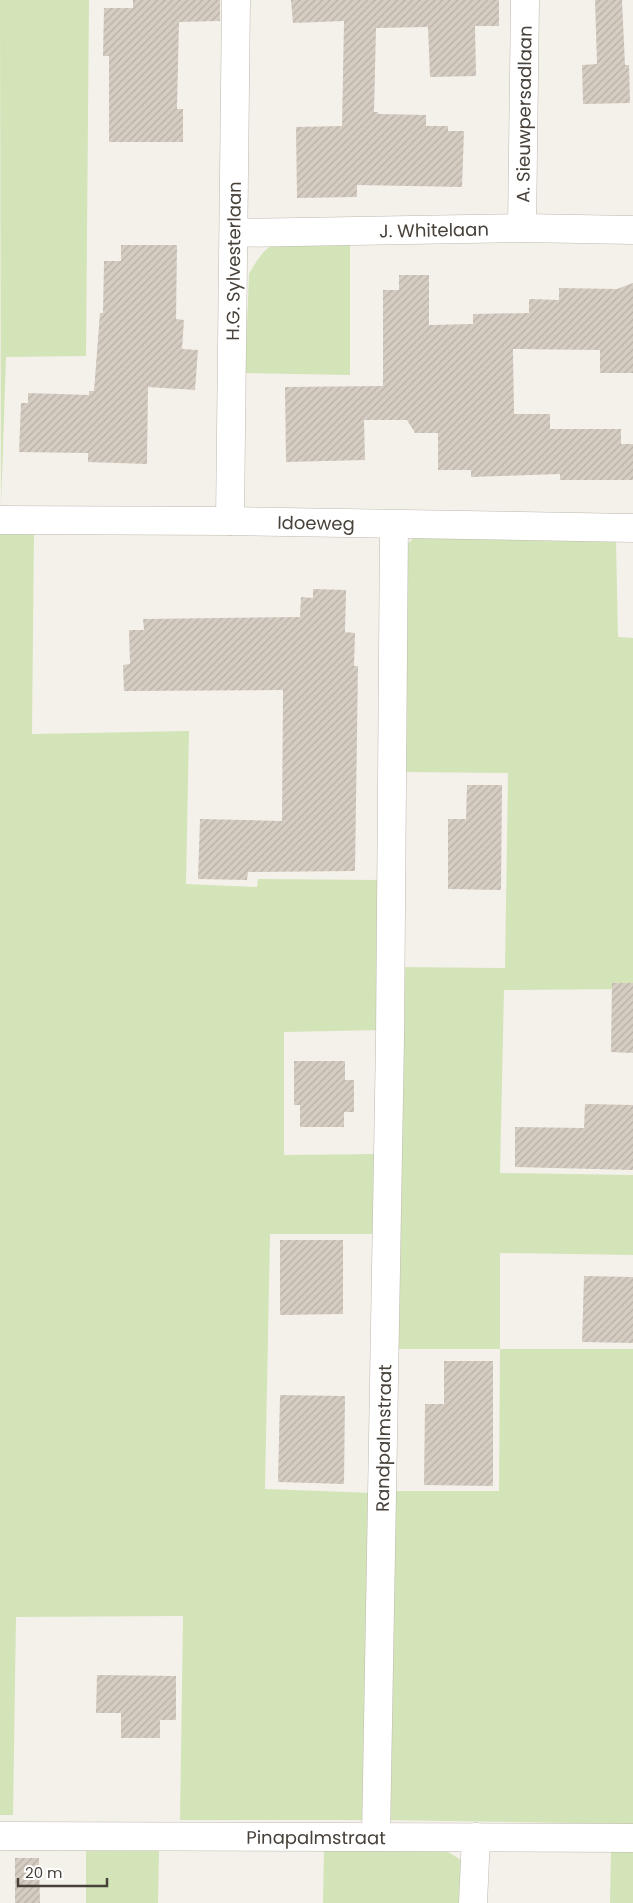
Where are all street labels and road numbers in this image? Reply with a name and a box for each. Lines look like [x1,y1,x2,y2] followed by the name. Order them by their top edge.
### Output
[510,25,537,203] street label: A. Sieuwpersadlaan
[220,181,246,341] street label: H.G. Sylvesterlaan
[379,216,489,243] street label: J. Whitelaan
[277,509,355,536] street label: Idoeweg
[369,1364,397,1512] street label: Randpalmstraat
[246,1824,386,1850] street label: Pinapalmstraat

